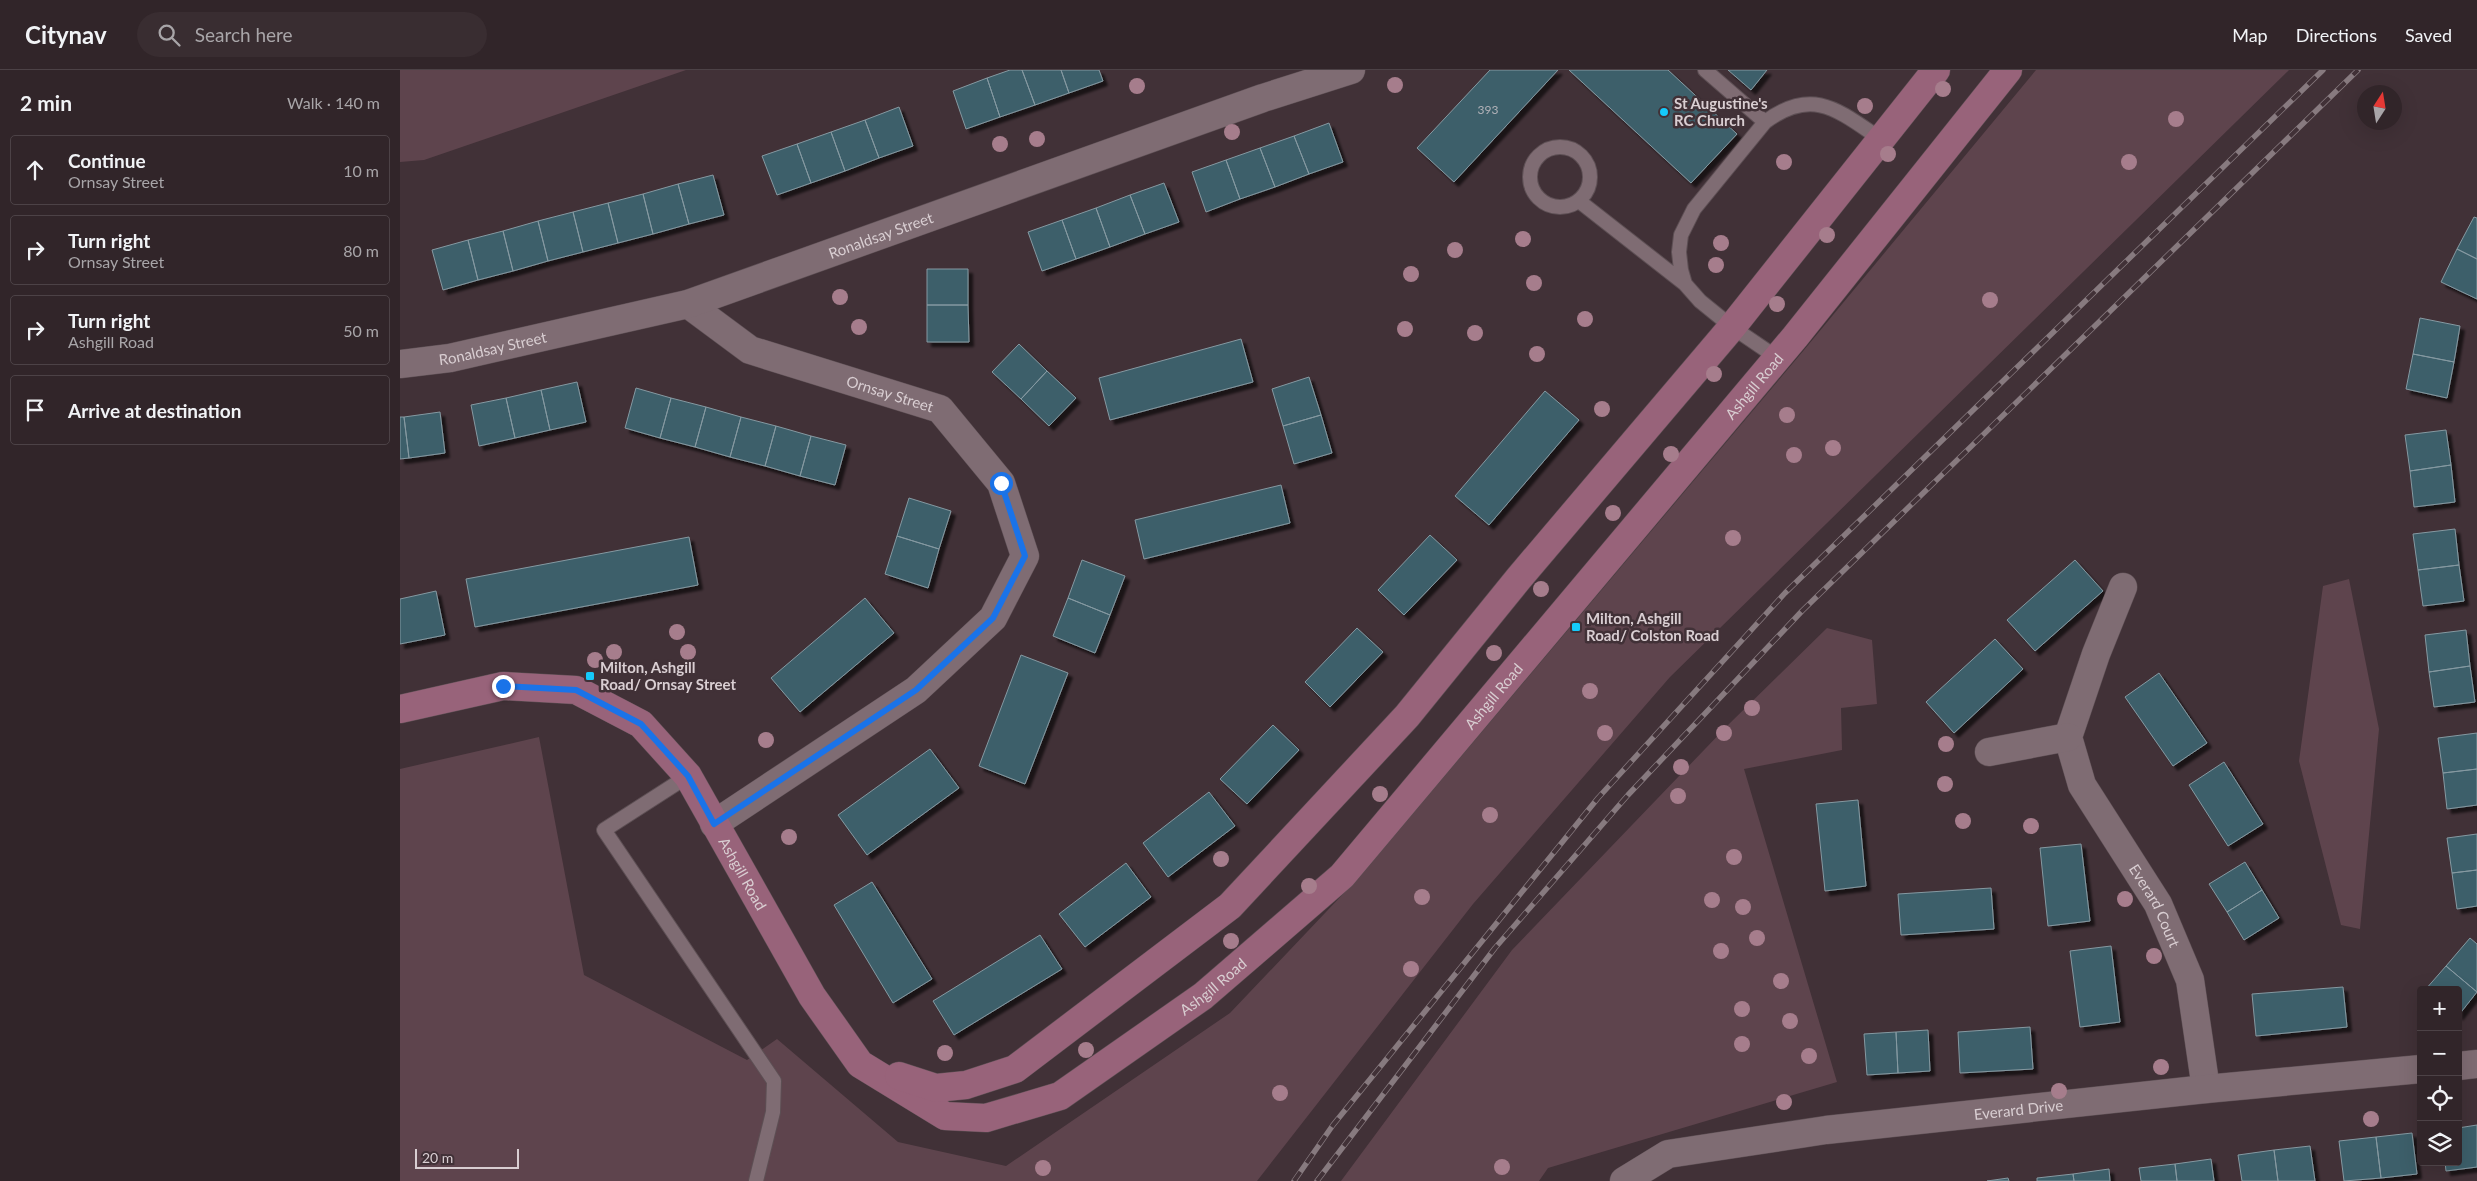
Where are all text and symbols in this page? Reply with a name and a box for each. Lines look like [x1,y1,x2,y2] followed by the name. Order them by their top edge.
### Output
[137,12,487,57] search box
[25,20,107,49] text: Citynav
[155,21,183,49] icon: search
[195,23,293,46] text: Search here
[2232,24,2268,46] text: Map
[2296,24,2377,46] text: Directions
[2405,24,2452,46] text: Saved
[2357,85,2402,130] north arrow
[20,90,72,115] text: 2 min
[287,93,380,112] text: Walk · 140 m
[1674,94,1768,129] place label: St Augustine's RC Church
[1478,102,1498,117] house number: 393
[1658,106,1670,118] marker: St Augustine's RC Church
[68,149,146,172] text: Continue
[21,156,49,184] icon: ahead
[343,161,379,180] text: 10 m
[68,172,164,191] text: Ornsay Street
[826,208,936,262] street label: Ronaldsay Street
[68,229,150,252] text: Turn right
[21,236,49,264] icon: right
[343,241,379,260] text: 80 m
[68,252,164,271] text: Ornsay Street
[68,309,150,332] text: Turn right
[21,316,49,344] icon: right
[343,321,379,340] text: 50 m
[438,327,549,368] street label: Ronaldsay Street
[68,332,154,351] text: Ashgill Road
[1721,349,1787,423] street label: Ashgill Road
[844,372,937,416] street label: Ornsay Street
[21,396,49,424] icon: arrive
[68,399,241,422] text: Arrive at destination
[990,472,1013,495] route start
[1586,609,1719,644] place label: Milton, Ashgill Road/ Colston Road
[1570,621,1582,633] marker: Milton, Ashgill Road/ Colston Road
[600,658,737,693] place label: Milton, Ashgill Road/ Ornsay Street
[1460,659,1526,733] street label: Ashgill Road
[584,670,596,682] marker: Milton, Ashgill Road/ Ornsay Street
[492,675,515,698] route end
[715,834,771,913] street label: Ashgill Road
[2126,861,2184,950] street label: Everard Court
[1176,954,1250,1019] street label: Ashgill Road
[2417,986,2462,1166] map controls
[2417,986,2462,1031] button: +
[2417,1031,2462,1076] button: −
[2417,1076,2462,1121] button: locate
[1973,1095,2064,1123] street label: Everard Drive
[2417,1121,2462,1166] button: layers
[415,1146,519,1169] scale bar
[422,1149,453,1166] text: 20 m

